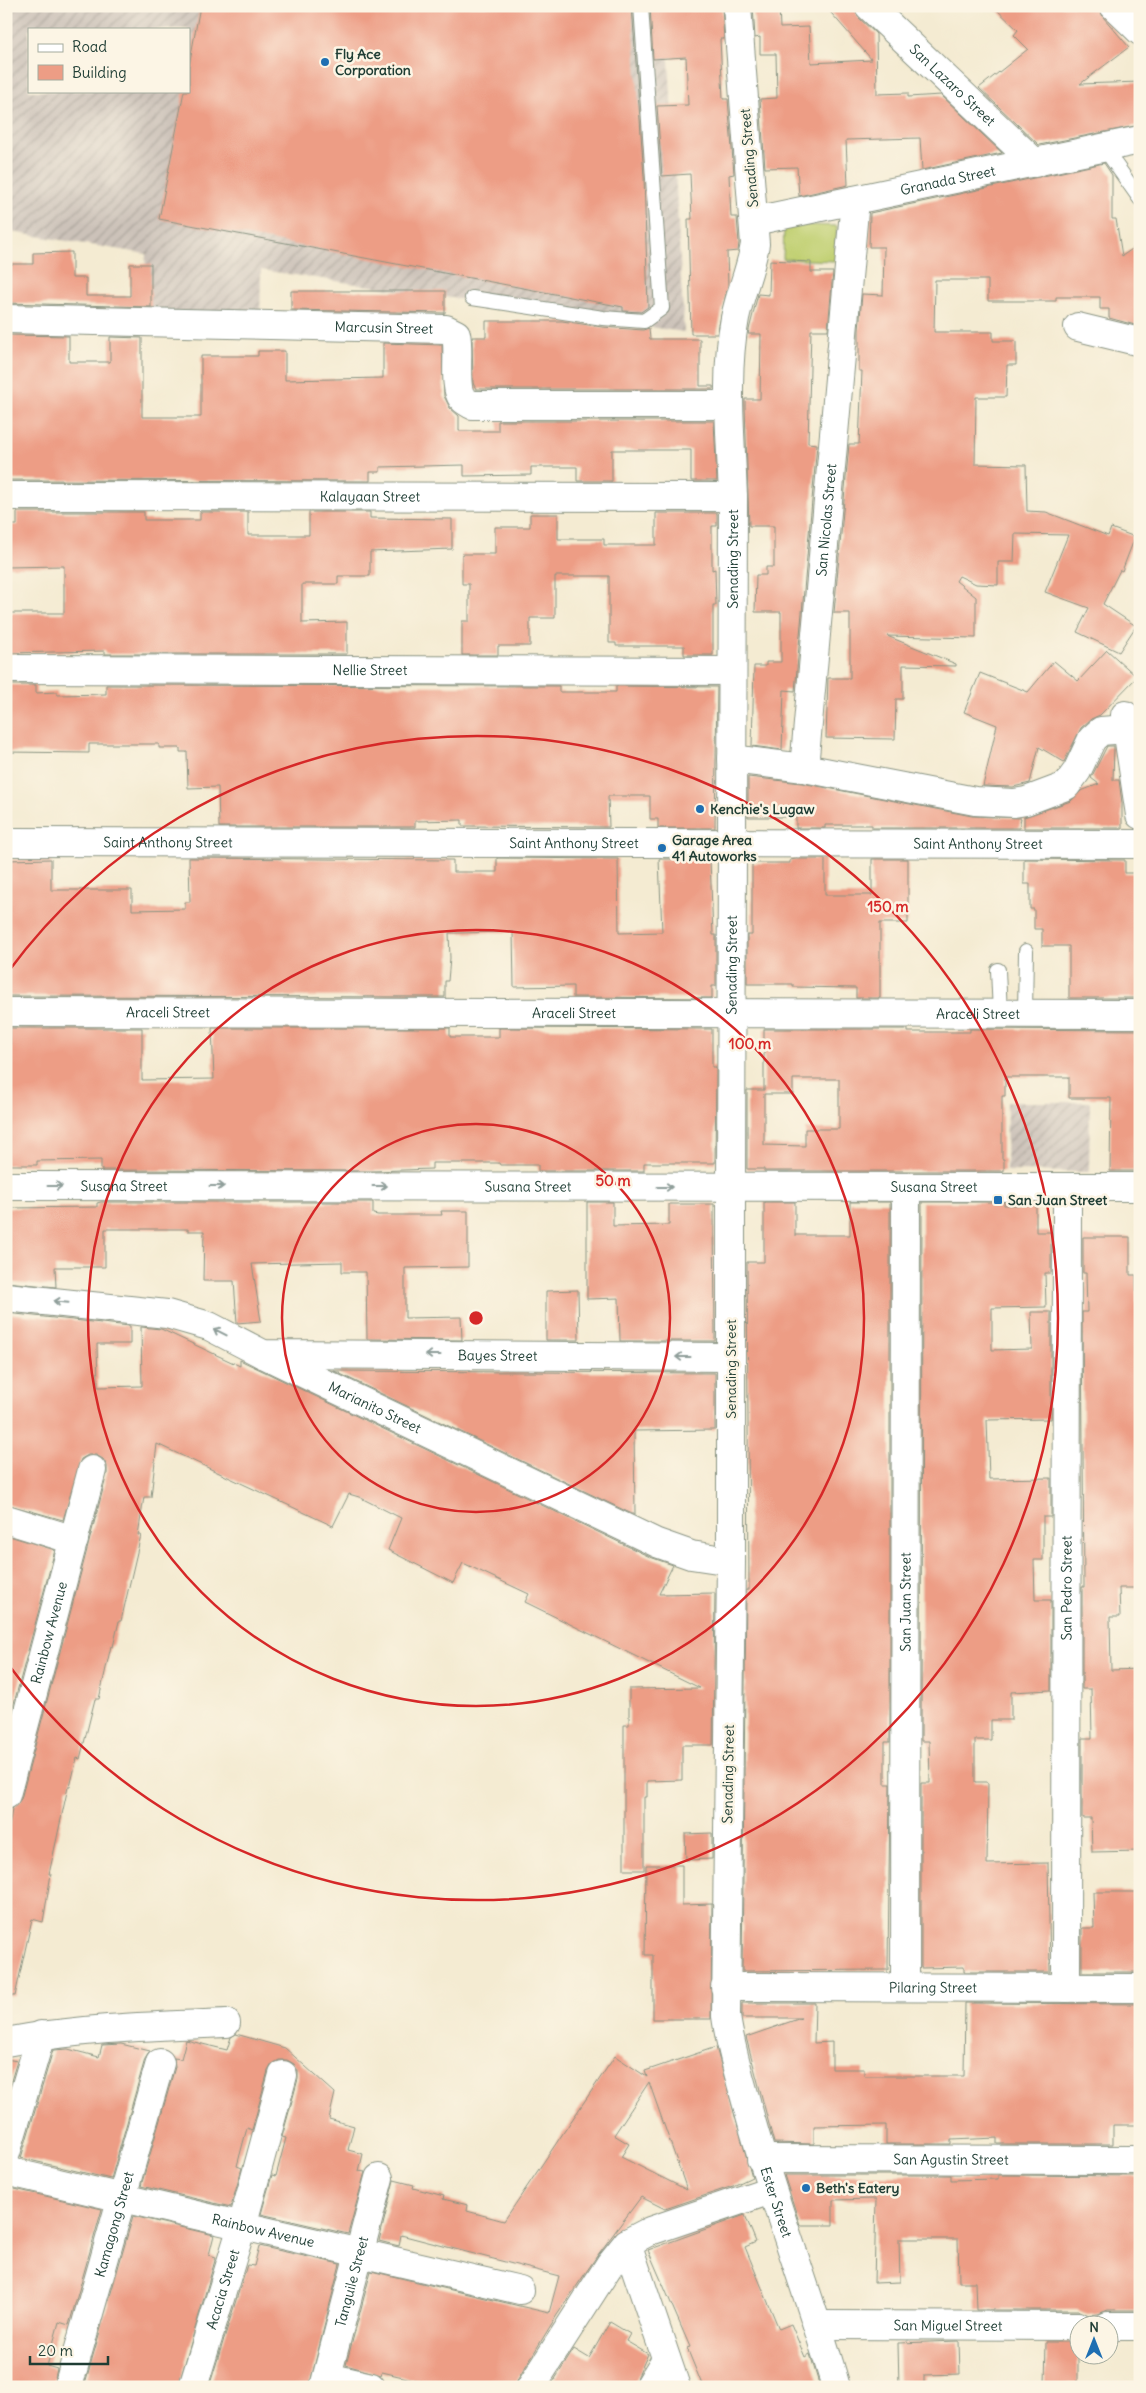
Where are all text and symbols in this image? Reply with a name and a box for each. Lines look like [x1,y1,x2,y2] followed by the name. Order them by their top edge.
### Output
[28,28,190,92] legend
[72,37,107,56] text: Road
[906,40,999,130] street label: San Lazaro Street
[335,45,411,79] place label: Fly Ace Corporation
[319,56,331,68] marker: Fly Ace Corporation
[72,63,127,82] text: Building
[736,107,762,208] street label: Senading Street
[899,162,997,199] street label: Granada Street
[334,317,434,338] street label: Marcusin Street
[812,463,840,577] street label: San Nicolas Street
[320,487,420,506] street label: Kalayaan Street
[724,509,742,609] street label: Senading Street
[333,661,408,679] street label: Nellie Street
[710,800,815,818] place label: Kenchie's Lugaw
[694,803,706,815] marker: Kenchie's Lugaw
[672,831,757,865] place label: Garage Area 41 Autoworks
[103,833,233,851] street label: Saint Anthony Street
[509,834,639,852] street label: Saint Anthony Street
[913,835,1043,853] street label: Saint Anthony Street
[656,842,668,854] marker: Garage Area 41 Autoworks
[867,897,909,916] text: 150 m
[722,915,741,1015] street label: Senading Street
[126,1003,210,1021] street label: Araceli Street
[532,1004,616,1022] street label: Araceli Street
[936,1005,1020,1023] street label: Araceli Street
[729,1034,771,1053] text: 100 m
[595,1171,631,1190] text: 50 m
[80,1177,168,1195] street label: Susana Street
[484,1177,572,1195] street label: Susana Street
[890,1178,978,1196] street label: Susana Street
[46,1181,63,1191] one-way arrow
[209,1181,225,1191] one-way arrow
[372,1181,388,1191] one-way arrow
[656,1182,673,1192] one-way arrow
[1008,1191,1108,1209] place label: San Juan Street
[992,1194,1004,1206] marker: San Juan Street
[53,1297,69,1307] one-way arrow
[467,1309,485,1327] centre of rings
[722,1319,740,1419] street label: Senading Street
[213,1326,228,1336] one-way arrow
[458,1346,538,1365] street label: Bayes Street
[425,1350,441,1360] one-way arrow
[675,1352,691,1362] one-way arrow
[326,1378,424,1438] street label: Marianito Street
[1057,1535,1076,1641] street label: San Pedro Street
[896,1552,915,1652] street label: San Juan Street
[27,1580,71,1686] street label: Rainbow Avenue
[718,1724,738,1824] street label: Senading Street
[889,1978,977,1997] street label: Pilaring Street
[893,2150,1009,2169] street label: San Agustin Street
[756,2165,796,2240] street label: Ester Street
[91,2169,138,2279] street label: Kamagong Street
[816,2179,900,2197] place label: Beth's Eatery
[800,2182,812,2194] marker: Beth's Eatery
[210,2210,316,2251] street label: Rainbow Avenue
[331,2234,372,2329] street label: Tanguile Street
[202,2247,243,2332] street label: Acacia Street
[893,2316,1003,2335] street label: San Miguel Street
[1068,2316,1118,2366] north arrow
[1089,2318,1099,2336] text: N
[30,2333,108,2365] scale bar
[38,2341,73,2360] text: 20 m

